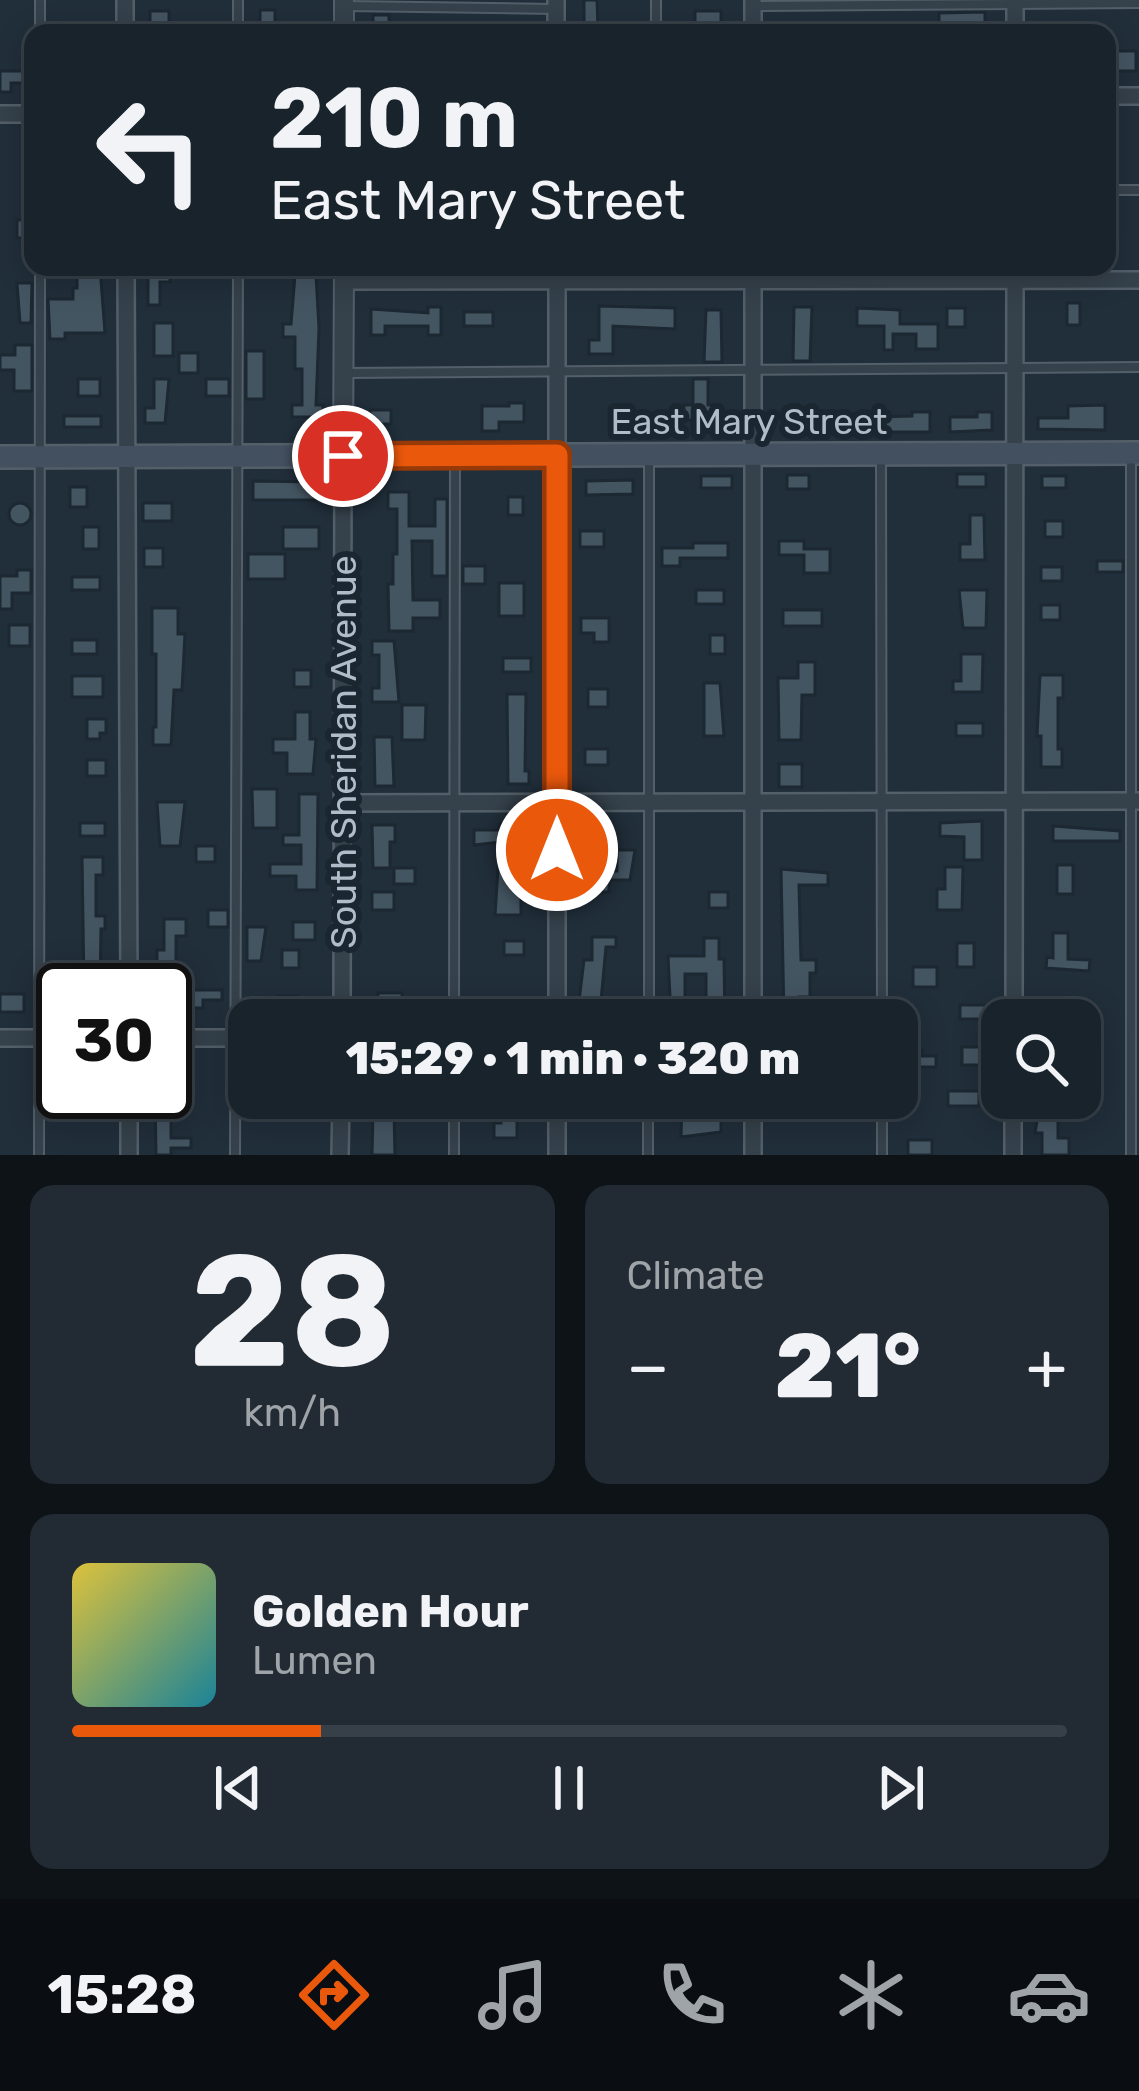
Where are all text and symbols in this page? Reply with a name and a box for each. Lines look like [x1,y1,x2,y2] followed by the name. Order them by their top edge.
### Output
[270,68,518,168] text: 210 m
[72,72,228,228] icon: left
[270,169,685,233] text: East Mary Street
[611,400,887,443] street label: East Mary Street
[292,405,394,507] pin
[310,423,376,489] icon: arrive
[322,555,365,949] street label: South Sheridan Avenue
[494,787,620,913] position arrow
[36,963,192,1119] speed limit sign: 30
[981,999,1101,1119] map controls
[981,999,1101,1119] button: search
[346,1032,800,1085] text: 15:29 · 1 min · 320 m
[189,1219,396,1404] text: 28
[627,1253,765,1299] text: Climate
[775,1313,921,1420] text: 21°
[627,1327,669,1406] text: −
[1026,1327,1067,1406] text: +
[244,1390,341,1436] text: km/h
[252,1585,529,1638] text: Golden Hour
[252,1638,377,1684] text: Lumen
[205,1755,271,1821] icon: previous
[536,1755,602,1821] icon: pause
[868,1755,934,1821] icon: next
[292,1953,376,2037] icon: directions
[471,1953,555,2037] icon: music
[650,1953,734,2037] icon: phone
[829,1953,913,2037] icon: climate
[1007,1953,1091,2037] icon: car
[47,1963,197,2027] text: 15:28

